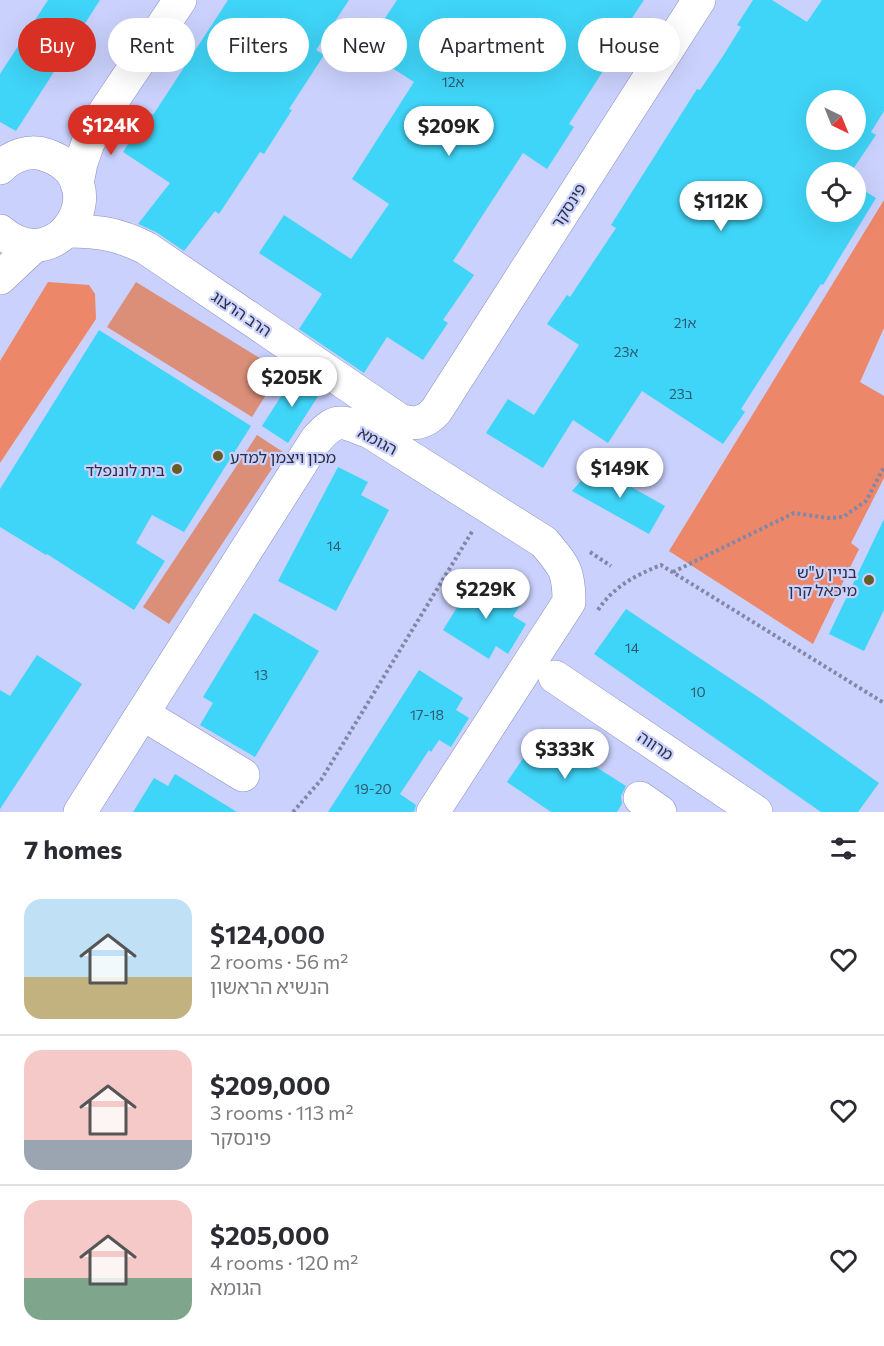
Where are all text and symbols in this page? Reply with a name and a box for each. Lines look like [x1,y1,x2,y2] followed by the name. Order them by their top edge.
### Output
[18,18,96,72] chip: Buy
[108,18,195,72] chip: Rent
[207,18,309,72] chip: Filters
[321,18,407,72] chip: New
[419,18,566,72] chip: Apartment
[578,18,680,72] chip: House
[442,73,464,90] house number: 12א
[806,90,866,150] north arrow
[806,90,866,222] map controls
[69,105,153,156] pin: $124K
[407,106,491,157] pin: $209K
[82,112,140,136] text: $124K
[418,113,480,137] text: $209K
[806,162,866,222] button: locate
[547,179,589,231] street label: פינסקר
[679,181,763,232] pin: $112K
[694,188,748,212] text: $112K
[208,286,276,340] street label: הרב הרצוג
[674,314,696,331] house number: 21א
[614,343,638,360] house number: 23א
[250,357,334,408] pin: $205K
[261,364,323,388] text: $205K
[669,385,693,402] house number: 23ב
[355,422,401,458] street label: הגומא
[230,447,336,466] place label: מכון ויצמן למדע
[578,448,662,499] pin: $149K
[211,449,225,463] marker: מכון ויצמן למדע
[590,455,650,479] text: $149K
[86,460,165,479] place label: בית לוננפלד
[170,462,184,476] marker: בית לוננפלד
[327,537,342,554] house number: 14
[789,562,857,599] place label: בניין ע"ש מיכאל קרן
[444,569,528,620] pin: $229K
[862,573,876,587] marker: בניין ע"ש מיכאל קרן
[456,576,516,600] text: $229K
[625,639,640,656] house number: 14
[254,666,268,683] house number: 13
[690,683,706,700] house number: 10
[410,706,444,723] house number: 17-18
[635,726,677,764] street label: מרווה
[523,729,607,780] pin: $333K
[535,736,595,760] text: $333K
[354,780,392,797] house number: 19-20
[827,832,860,865] icon: filters
[24,833,122,864] text: 7 homes
[210,918,325,949] text: $124,000
[72,923,144,995] icon: home
[827,943,860,976] icon: heart
[210,949,348,973] text: 2 rooms · 56 m²
[210,974,330,998] text: הנשיא הראשון
[210,1069,331,1100] text: $209,000
[72,1074,144,1146] icon: home
[827,1094,860,1127] icon: heart
[210,1100,354,1124] text: 3 rooms · 113 m²
[210,1125,271,1149] text: פינסקר
[210,1219,330,1250] text: $205,000
[72,1224,144,1296] icon: home
[827,1244,860,1277] icon: heart
[210,1250,358,1274] text: 4 rooms · 120 m²
[210,1275,262,1299] text: הגומא

